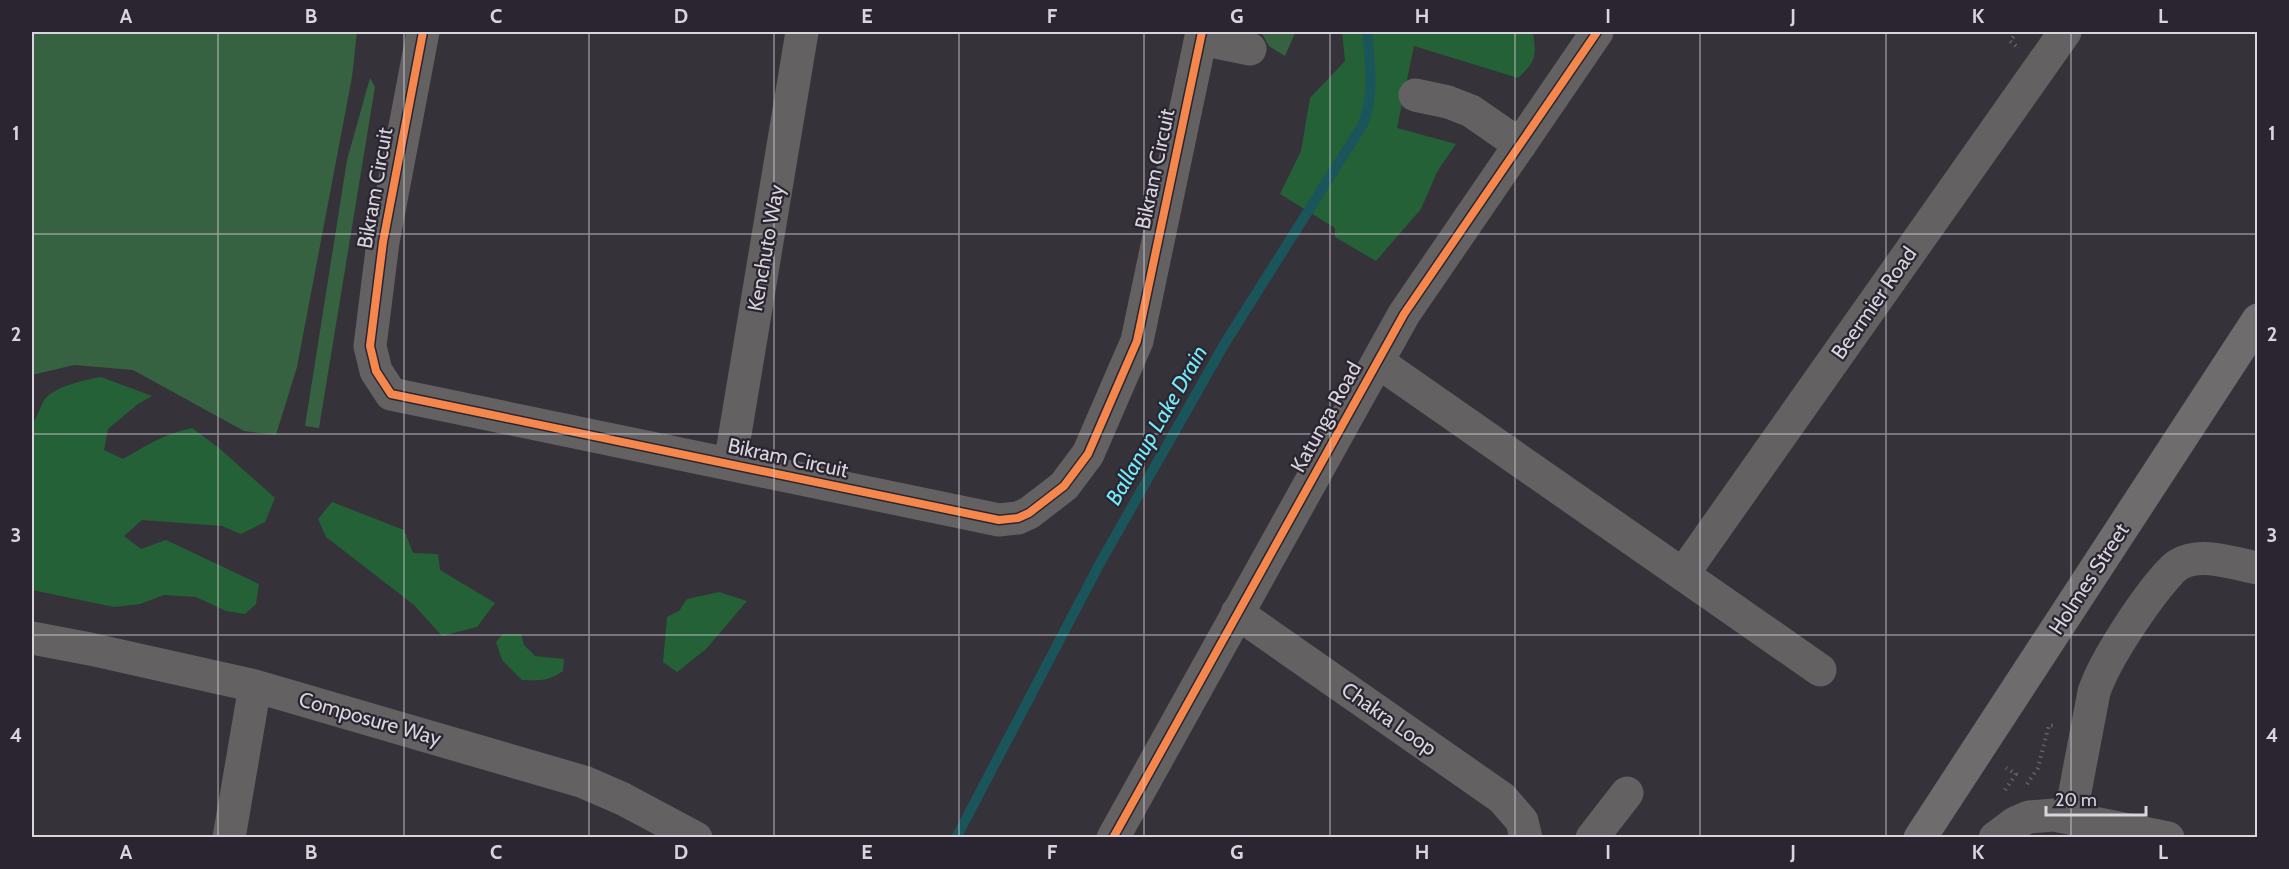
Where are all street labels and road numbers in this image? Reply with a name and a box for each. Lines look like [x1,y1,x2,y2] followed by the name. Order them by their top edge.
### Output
[1130,106,1179,231] street label: Bikram Circuit
[352,125,397,250] street label: Bikram Circuit
[742,182,789,313] street label: Kenchuto Way
[1826,242,1921,364] street label: Beermier Road
[1285,357,1366,476] street label: Katunga Road
[726,433,851,482] street label: Bikram Circuit
[2043,518,2134,639] street label: Holmes Street
[1337,677,1442,760] street label: Chakra Loop
[296,686,444,751] street label: Composure Way

